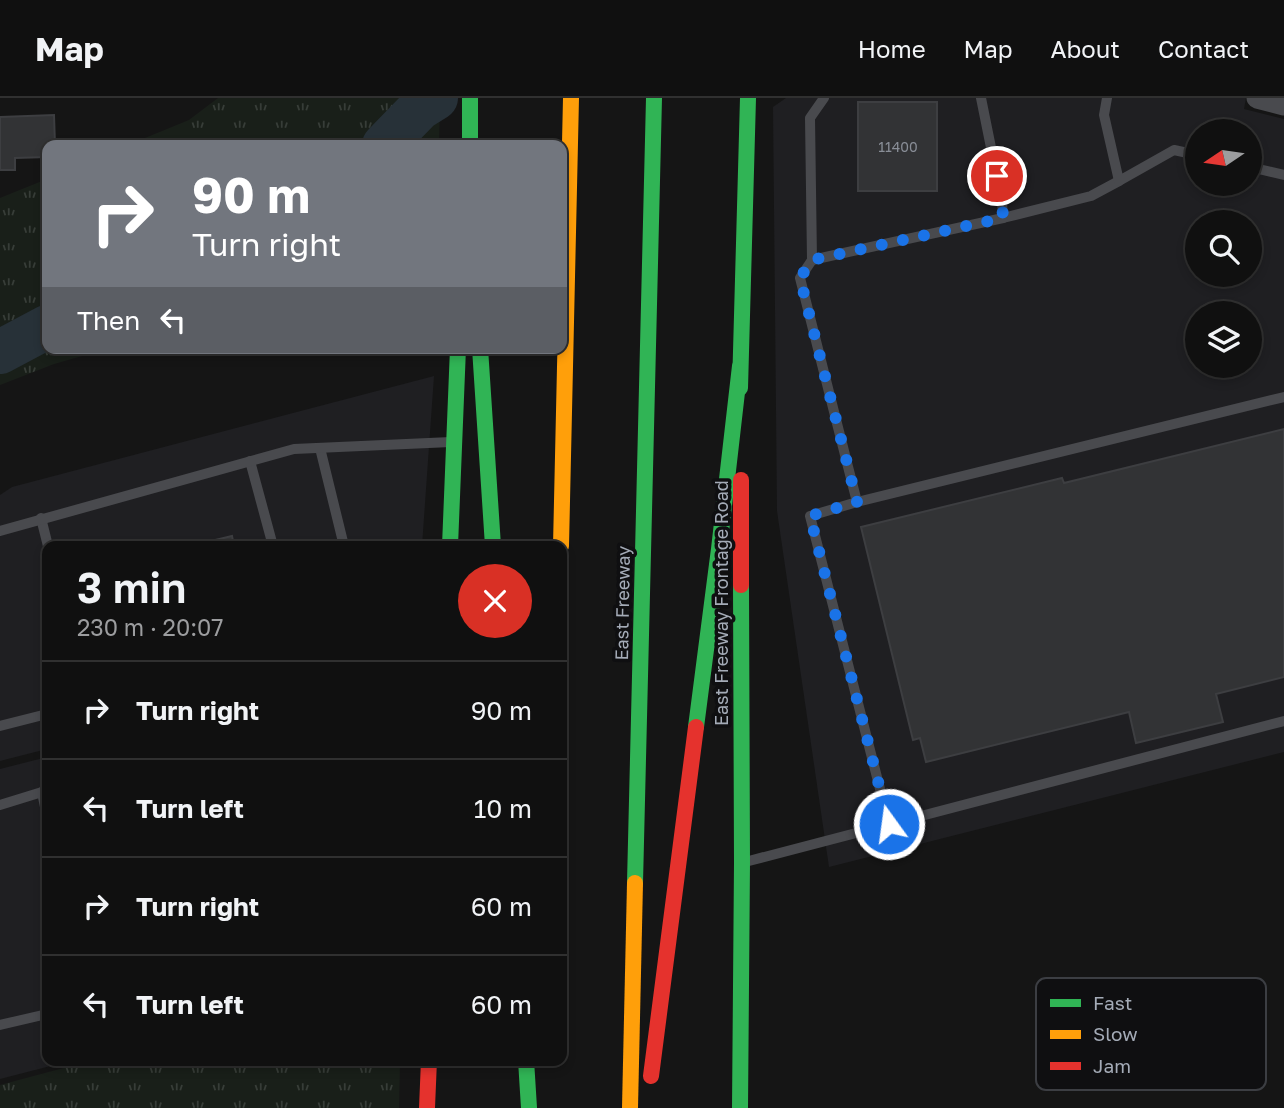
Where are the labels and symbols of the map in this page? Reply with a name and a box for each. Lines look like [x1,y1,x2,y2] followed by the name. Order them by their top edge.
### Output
[1185,119,1262,196] north arrow
[878,138,918,155] house number: 11400
[967,146,1027,206] pin
[710,480,732,726] street label: East Freeway Frontage Road
[610,546,634,660] street label: East Freeway
[852,787,926,861] position arrow
[1036,978,1266,1090] legend
[1093,991,1132,1014] text: Fast
[1093,1022,1138,1045] text: Slow
[1093,1054,1131,1077] text: Jam

